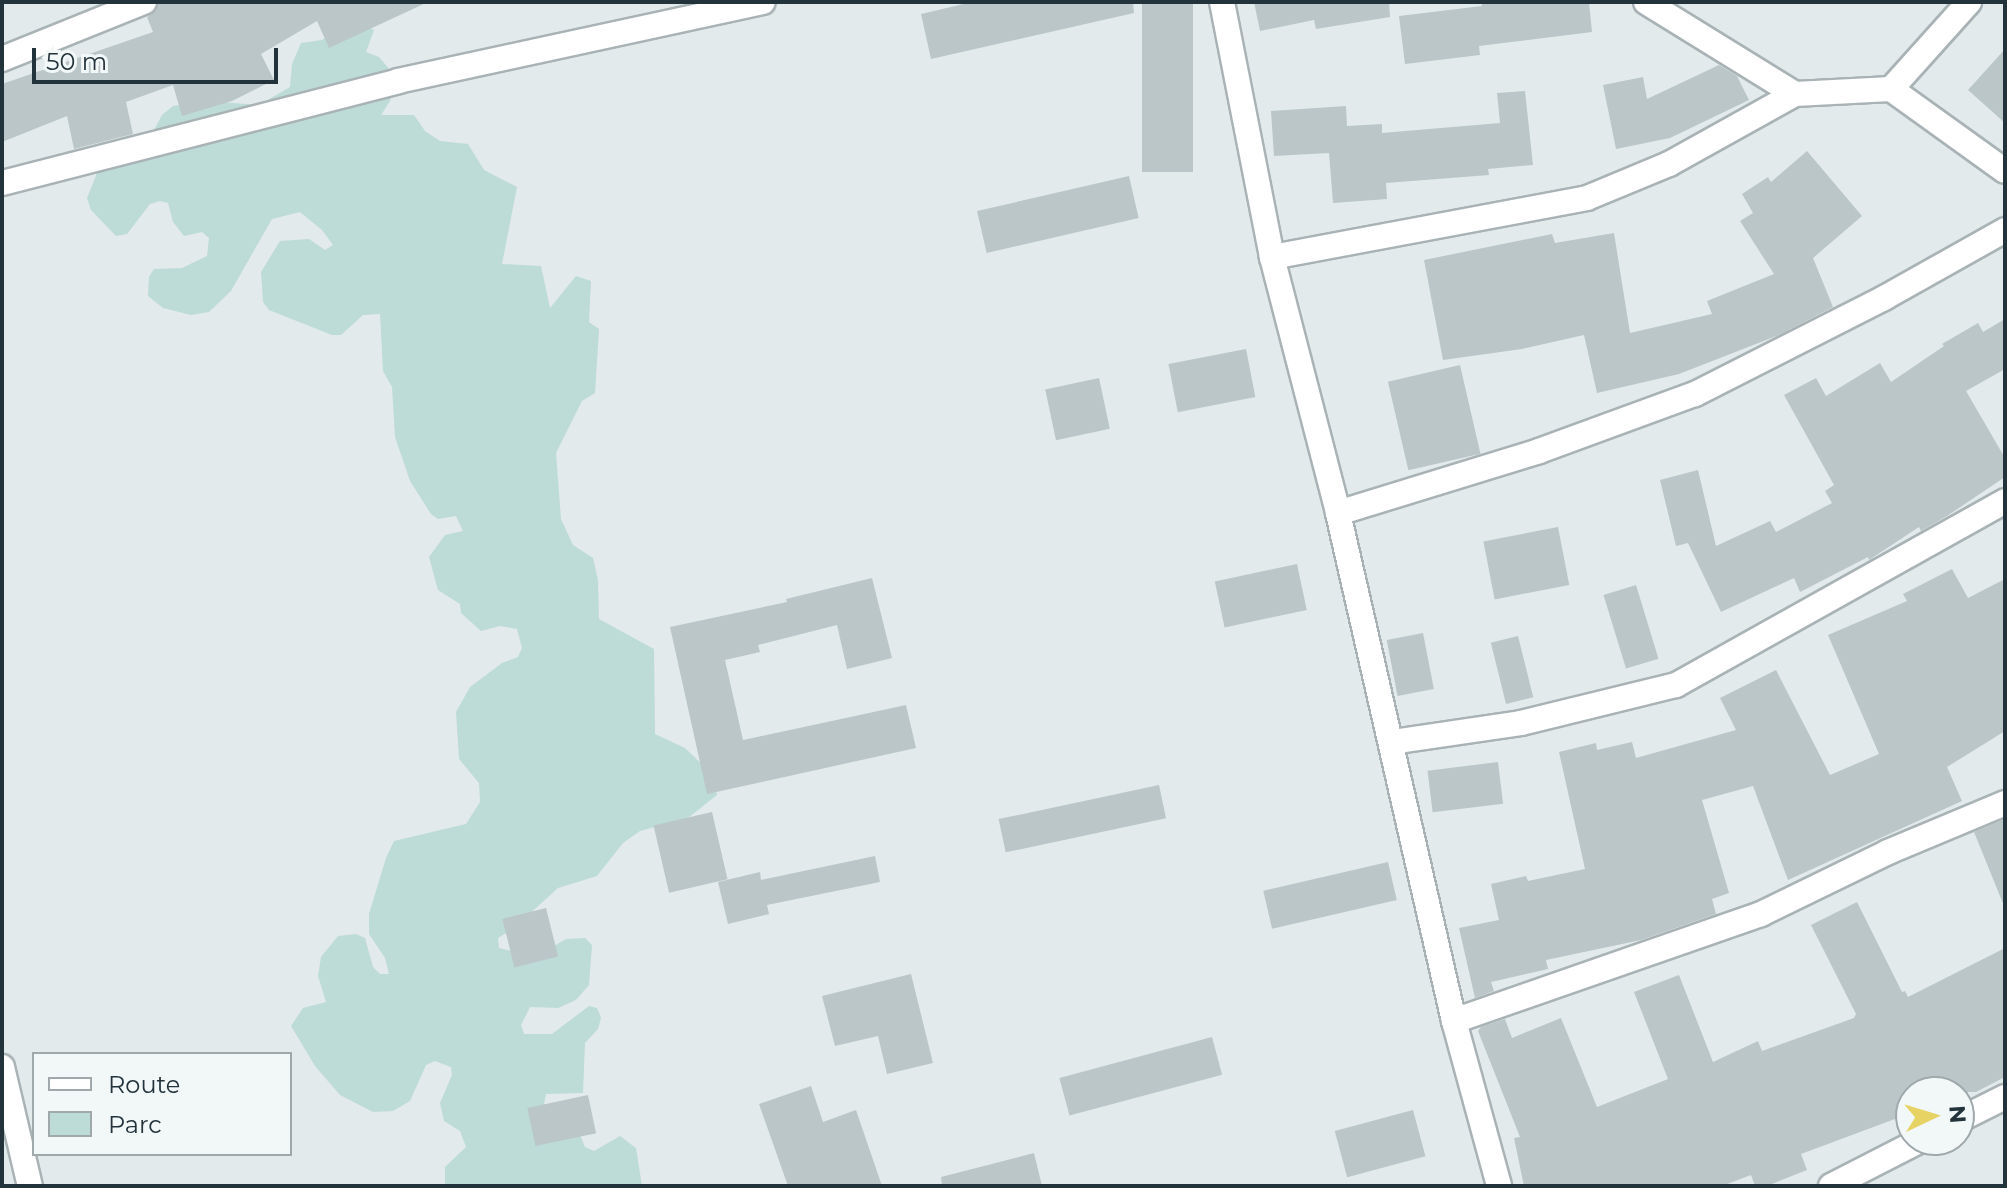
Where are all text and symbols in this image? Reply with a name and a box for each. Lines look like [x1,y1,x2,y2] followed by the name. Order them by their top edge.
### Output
[36,32,282,82] scale bar
[46,47,107,76] text: 50 m
[32,1052,292,1156] legend
[108,1070,180,1099] text: Route
[1895,1076,1975,1156] north arrow
[1943,1105,1972,1124] text: N
[108,1110,162,1139] text: Parc

